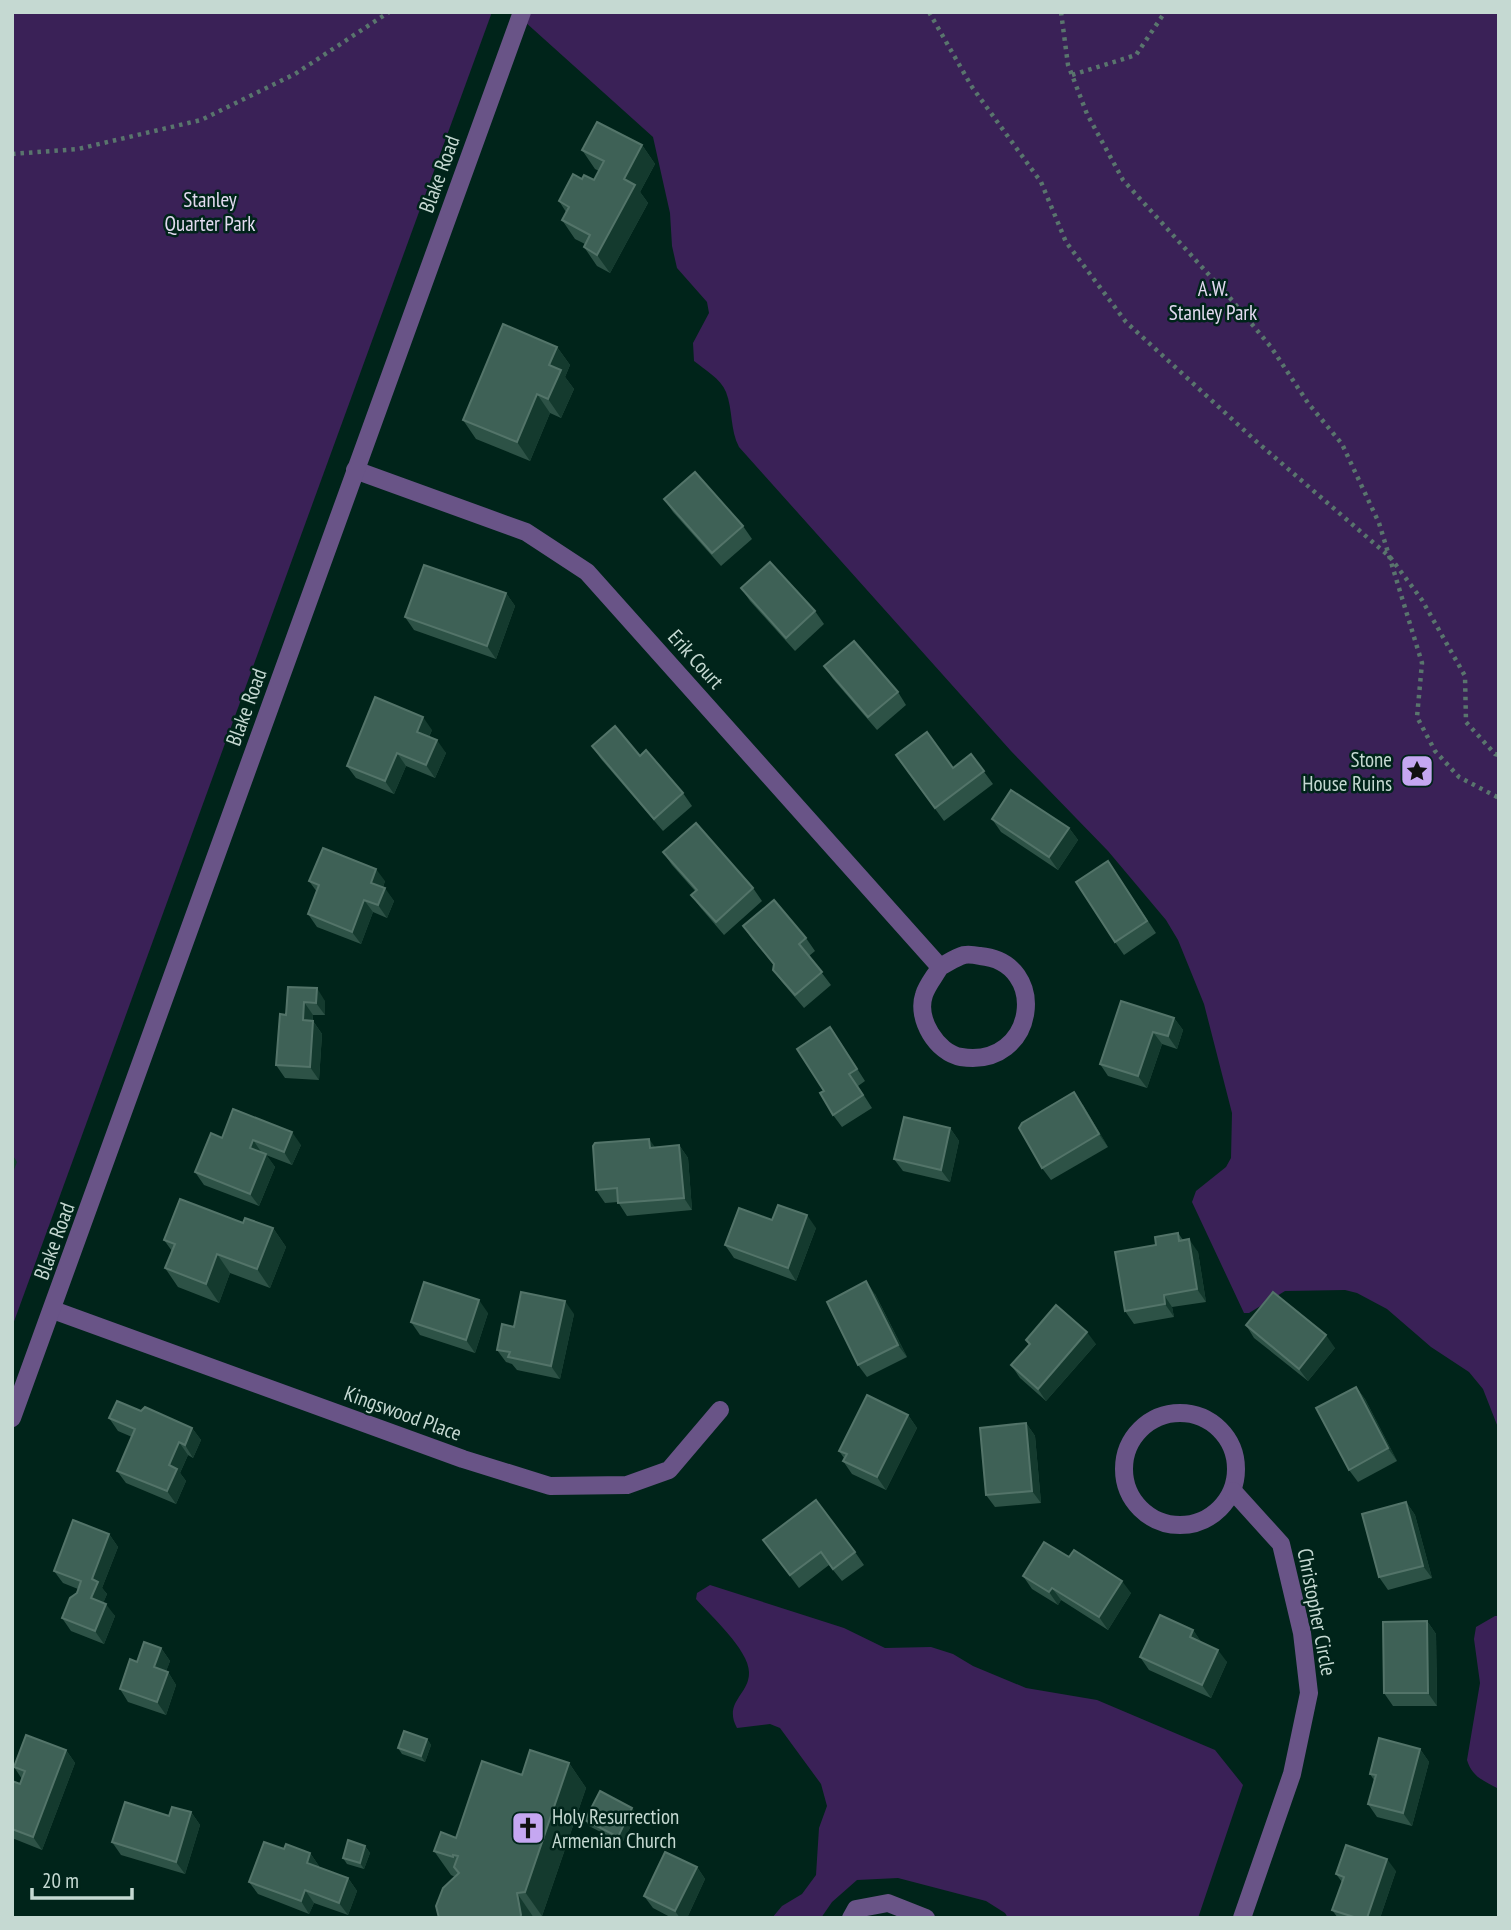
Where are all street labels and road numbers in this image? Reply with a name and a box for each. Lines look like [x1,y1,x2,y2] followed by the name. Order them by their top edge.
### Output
[413,132,465,216] street label: Blake Road
[662,624,730,694] street label: Erik Court
[220,665,272,749] street label: Blake Road
[28,1199,80,1283] street label: Blake Road
[341,1379,465,1447] street label: Kingswood Place
[1291,1546,1343,1678] street label: Christopher Circle

